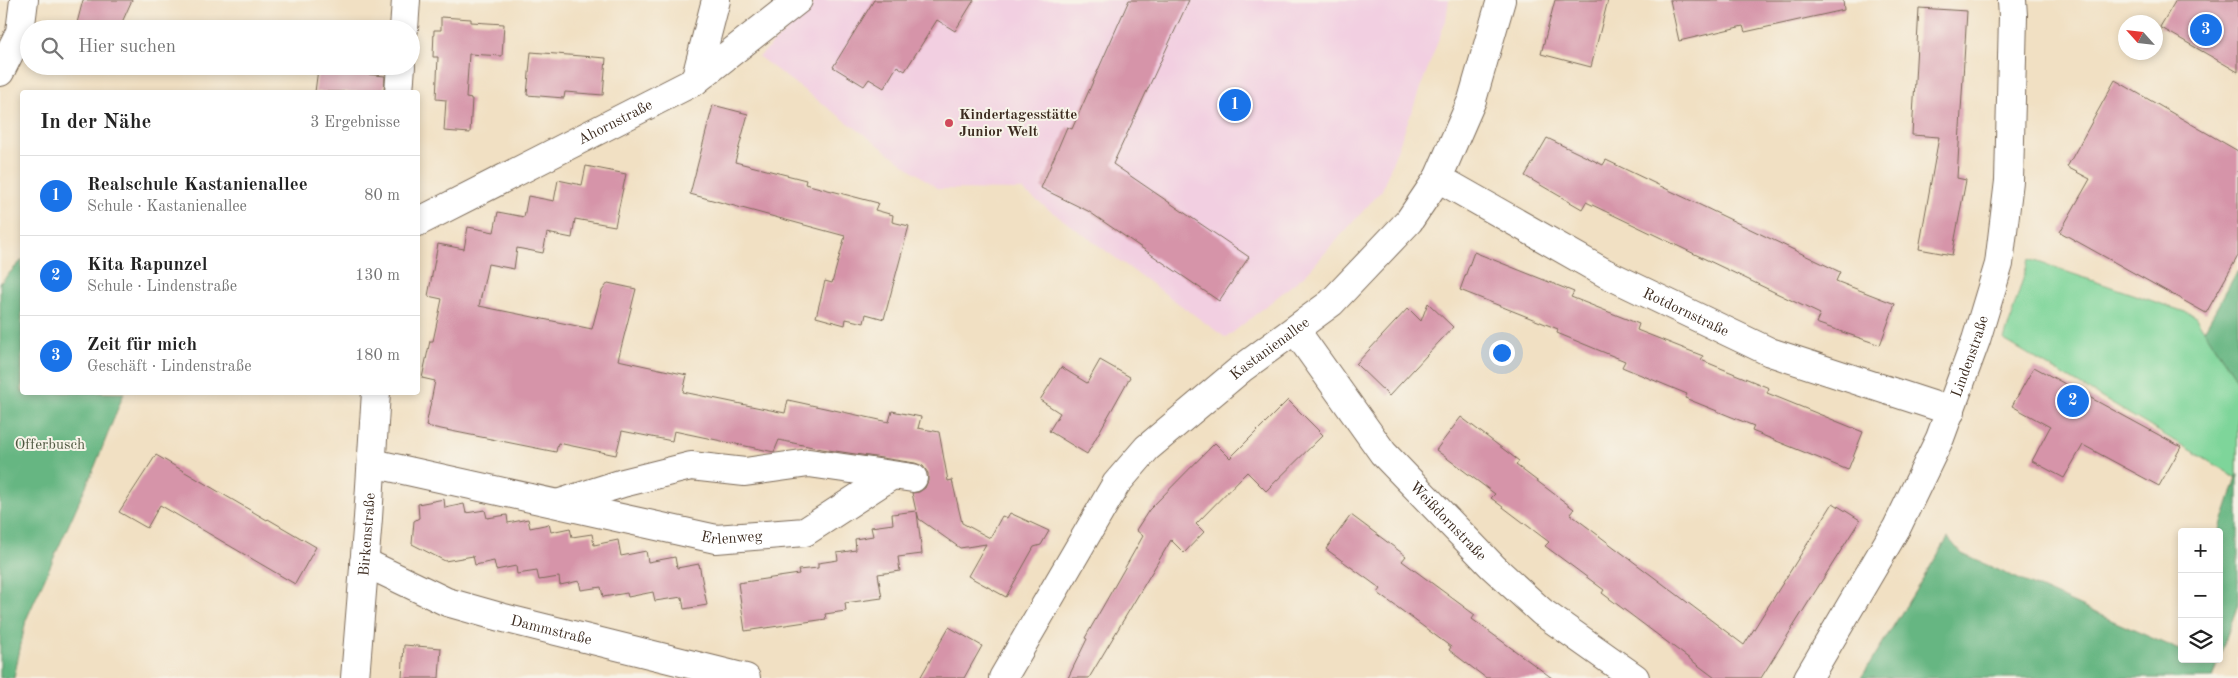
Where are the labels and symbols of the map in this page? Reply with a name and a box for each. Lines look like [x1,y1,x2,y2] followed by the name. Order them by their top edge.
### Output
[2190,11,2222,49] pin: 3
[2118,15,2163,60] north arrow
[1219,86,1251,124] pin: 1
[576,98,655,148] street label: Ahornstraße
[959,108,1077,140] place label: Kindertagesstätte Junior Welt
[943,117,955,129] marker: Kindertagesstätte Junior Welt
[1640,286,1731,340] street label: Rotdornstraße
[1950,314,1992,400] street label: Lindenstraße
[1228,315,1313,384] street label: Kastanienallee
[1489,340,1515,366] your location
[2057,382,2089,420] pin: 2
[15,438,85,453] park label: Offerbusch
[1406,479,1489,564] street label: Weißdornstraße
[357,492,379,577] street label: Birkenstraße
[699,529,763,548] street label: Erlenweg
[509,614,593,648] street label: Dammstraße

